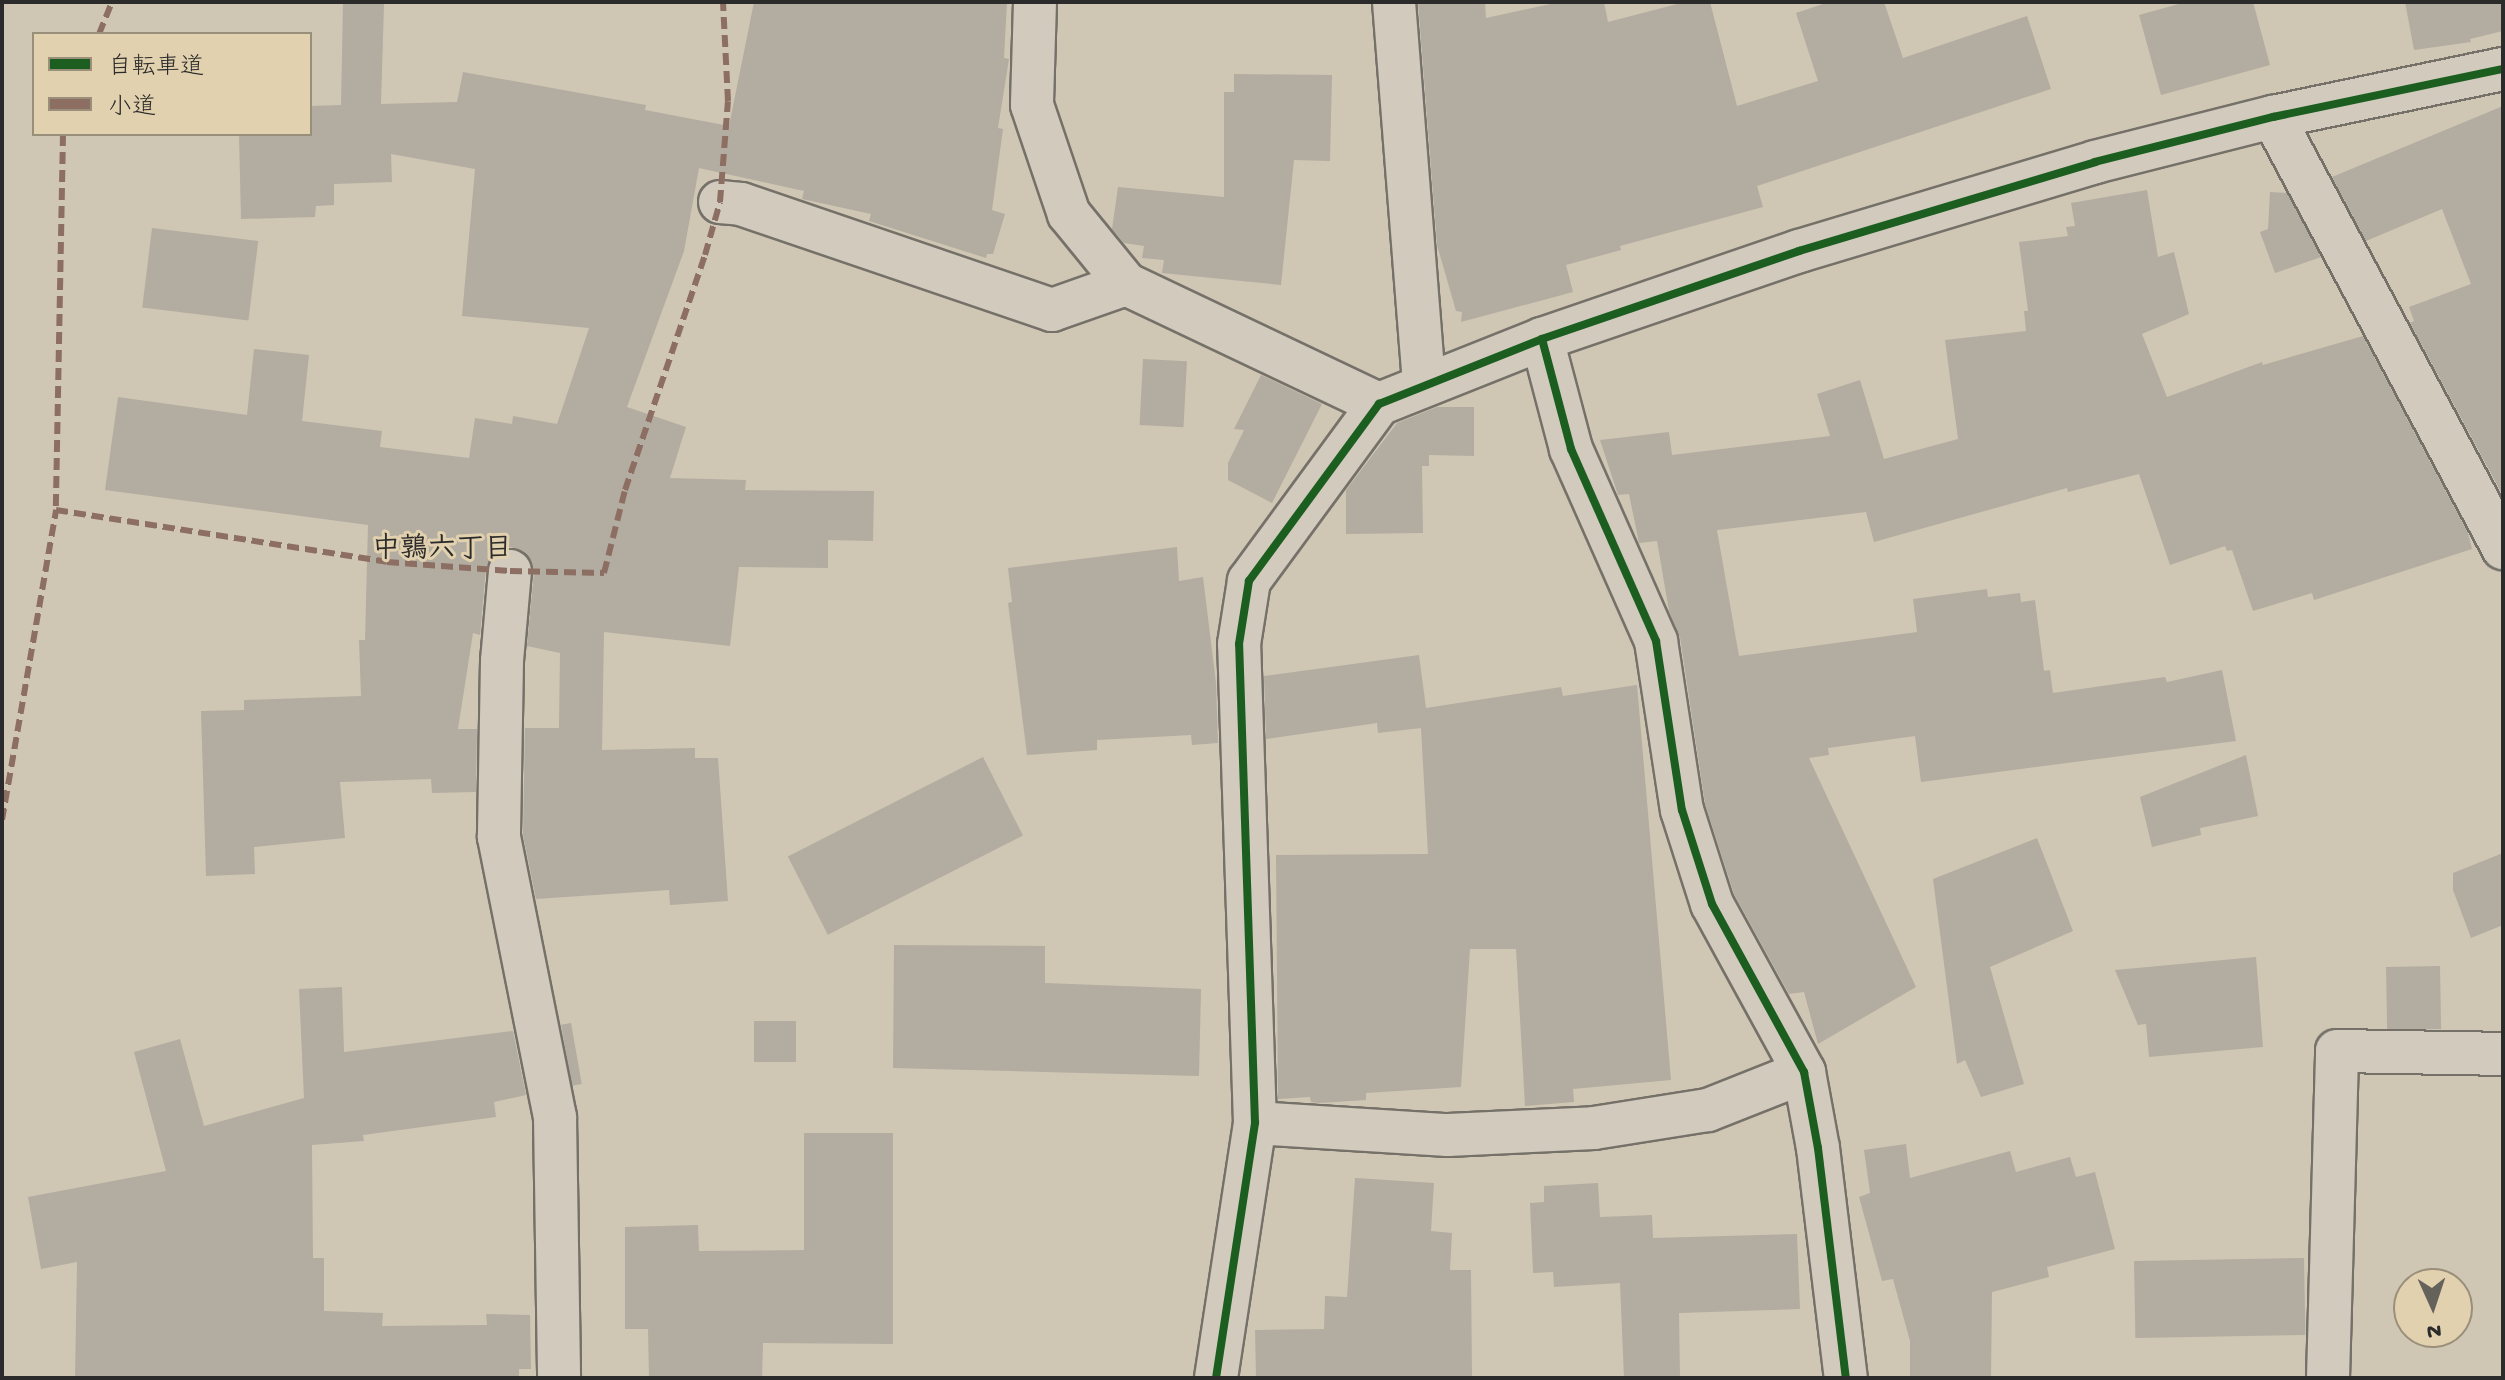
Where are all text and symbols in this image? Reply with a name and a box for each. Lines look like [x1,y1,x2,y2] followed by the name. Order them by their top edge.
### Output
[32,32,312,136] legend
[108,54,204,83] text: 自転車道
[108,94,156,123] text: 小道
[372,534,512,568] district label: 中鶉六丁目
[2393,1268,2473,1348] north arrow
[2426,1317,2442,1343] text: N

